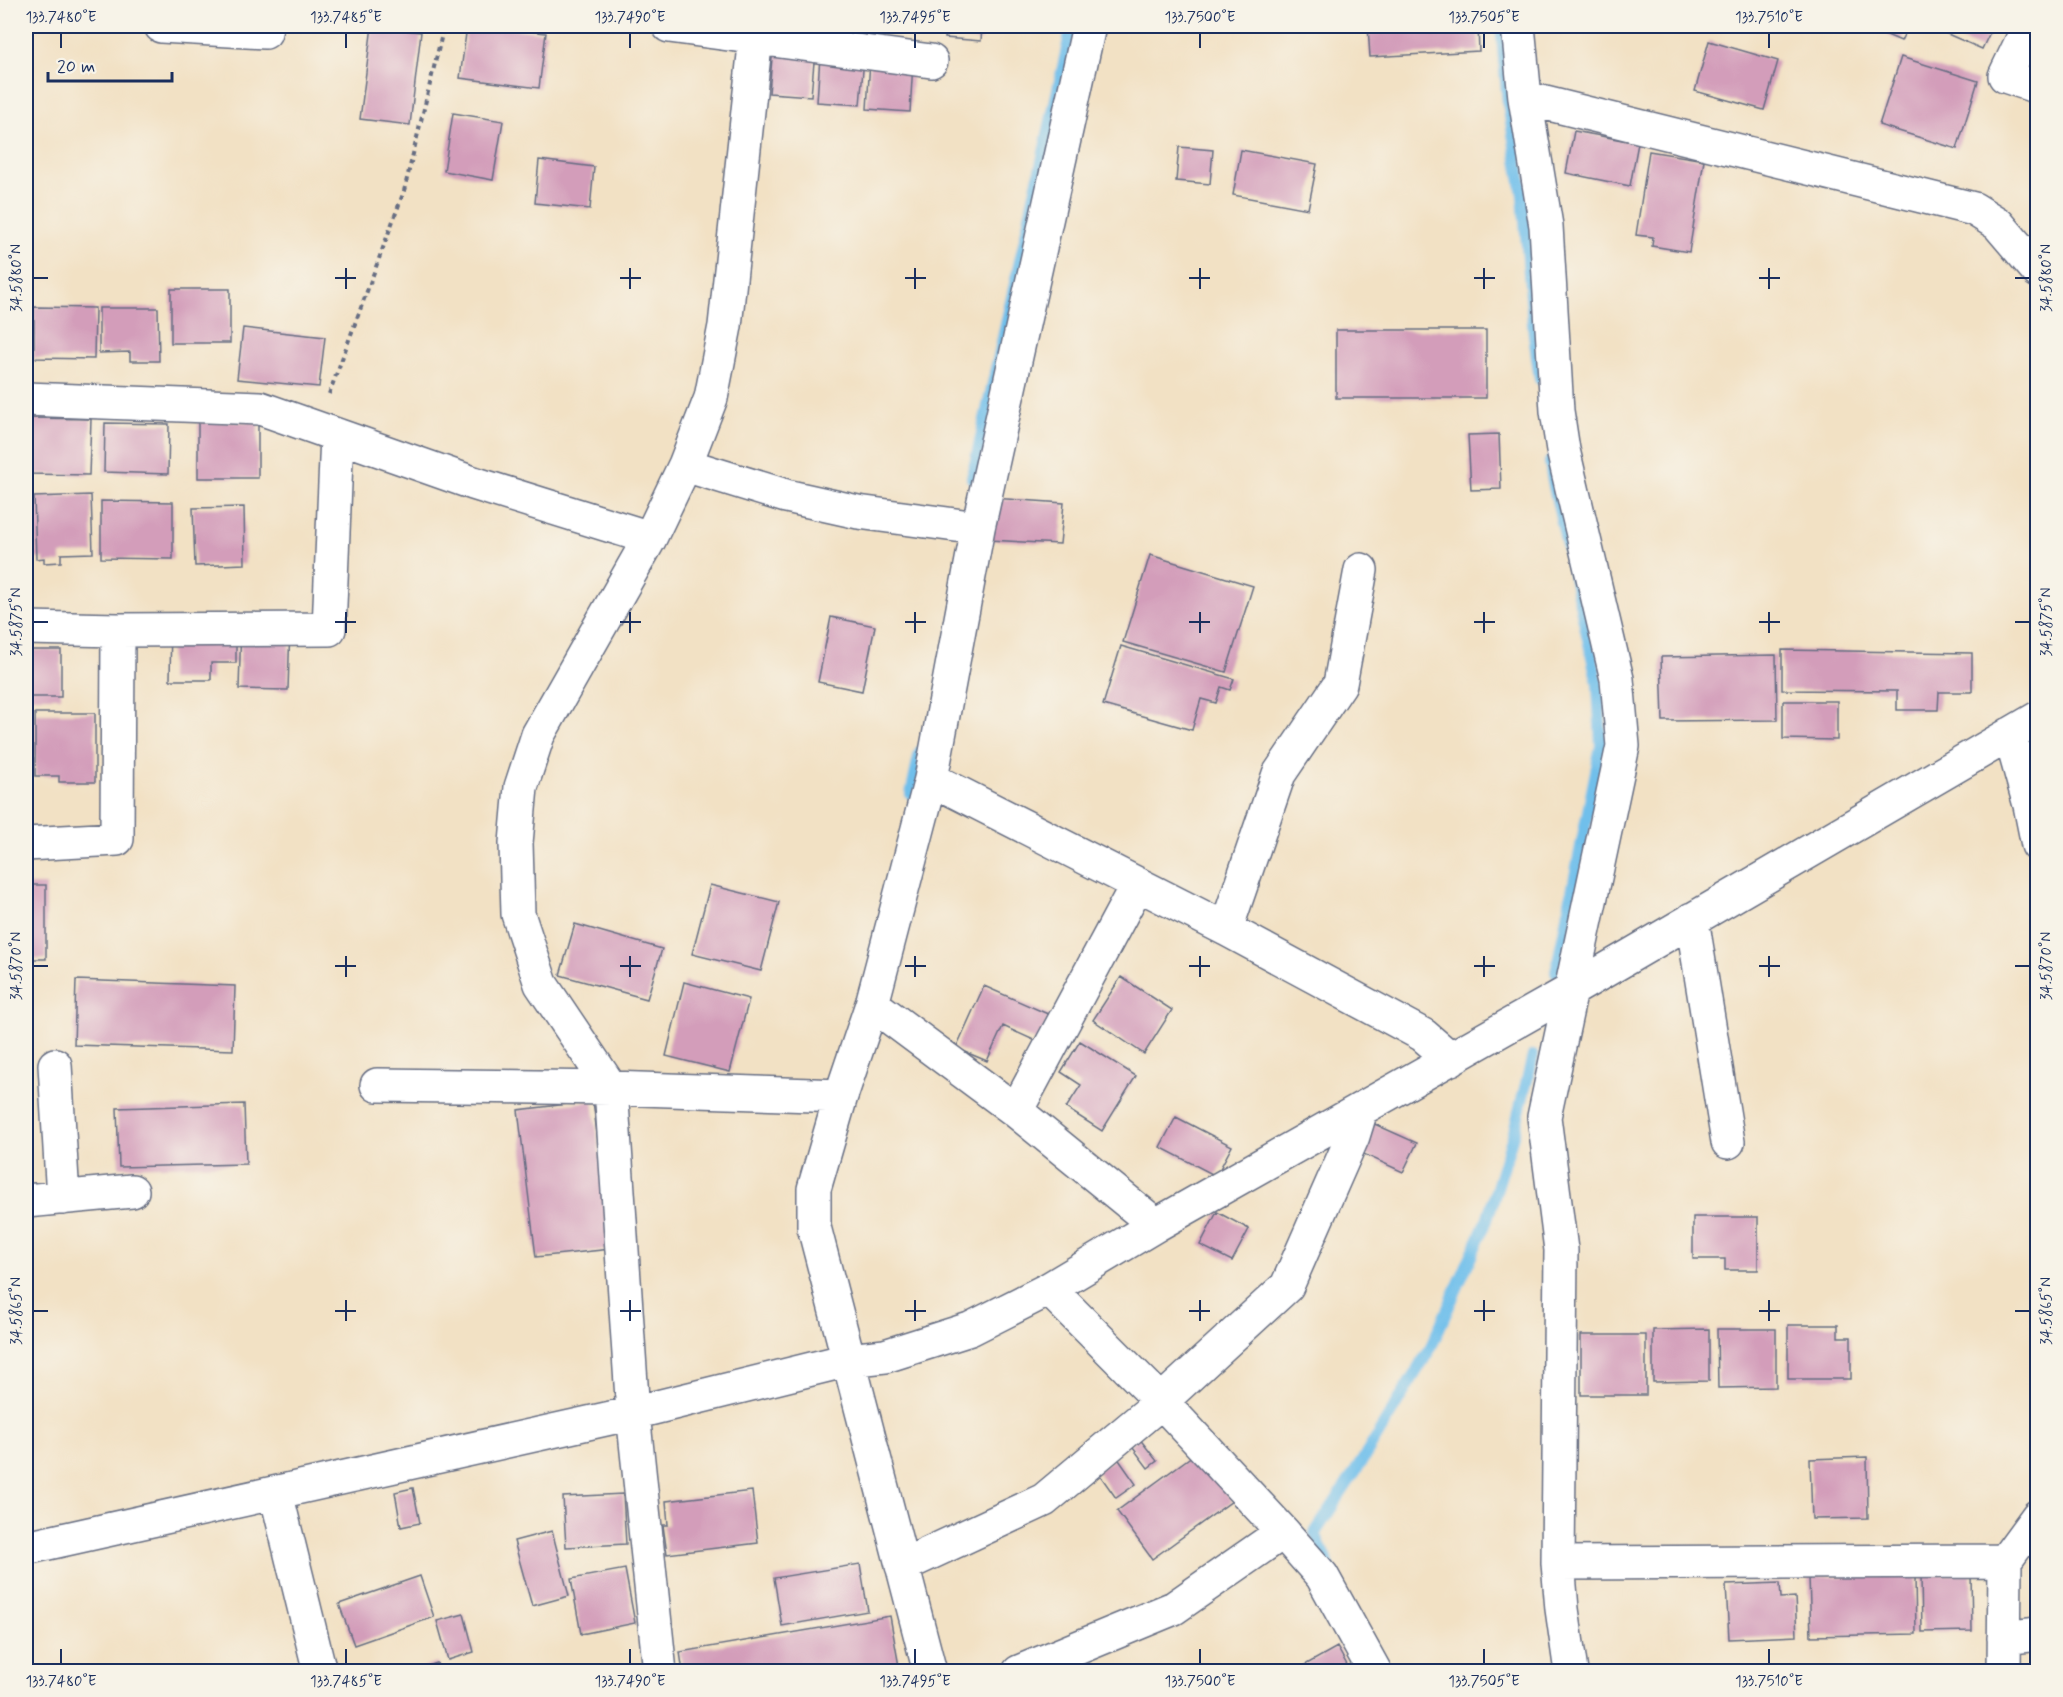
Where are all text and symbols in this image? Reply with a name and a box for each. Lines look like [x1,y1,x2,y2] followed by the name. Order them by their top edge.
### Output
[25,8,97,28] text: 133.7480°E
[310,8,382,28] text: 133.7485°E
[594,8,666,28] text: 133.7490°E
[879,8,951,28] text: 133.7495°E
[1164,8,1236,28] text: 133.7500°E
[1448,8,1520,28] text: 133.7505°E
[1735,8,1803,28] text: 133.7510°E
[48,45,172,83] scale bar
[57,55,95,79] text: 20 m
[7,244,27,312] text: 34.5880°N
[2037,244,2057,312] text: 34.5880°N
[7,587,27,657] text: 34.5875°N
[2037,587,2057,657] text: 34.5875°N
[7,932,27,1000] text: 34.5870°N
[2037,932,2057,1000] text: 34.5870°N
[7,1277,27,1345] text: 34.5865°N
[2037,1277,2057,1345] text: 34.5865°N
[25,1672,97,1692] text: 133.7480°E
[310,1672,382,1692] text: 133.7485°E
[594,1672,666,1692] text: 133.7490°E
[879,1672,951,1692] text: 133.7495°E
[1164,1672,1236,1692] text: 133.7500°E
[1448,1672,1520,1692] text: 133.7505°E
[1735,1672,1803,1692] text: 133.7510°E

